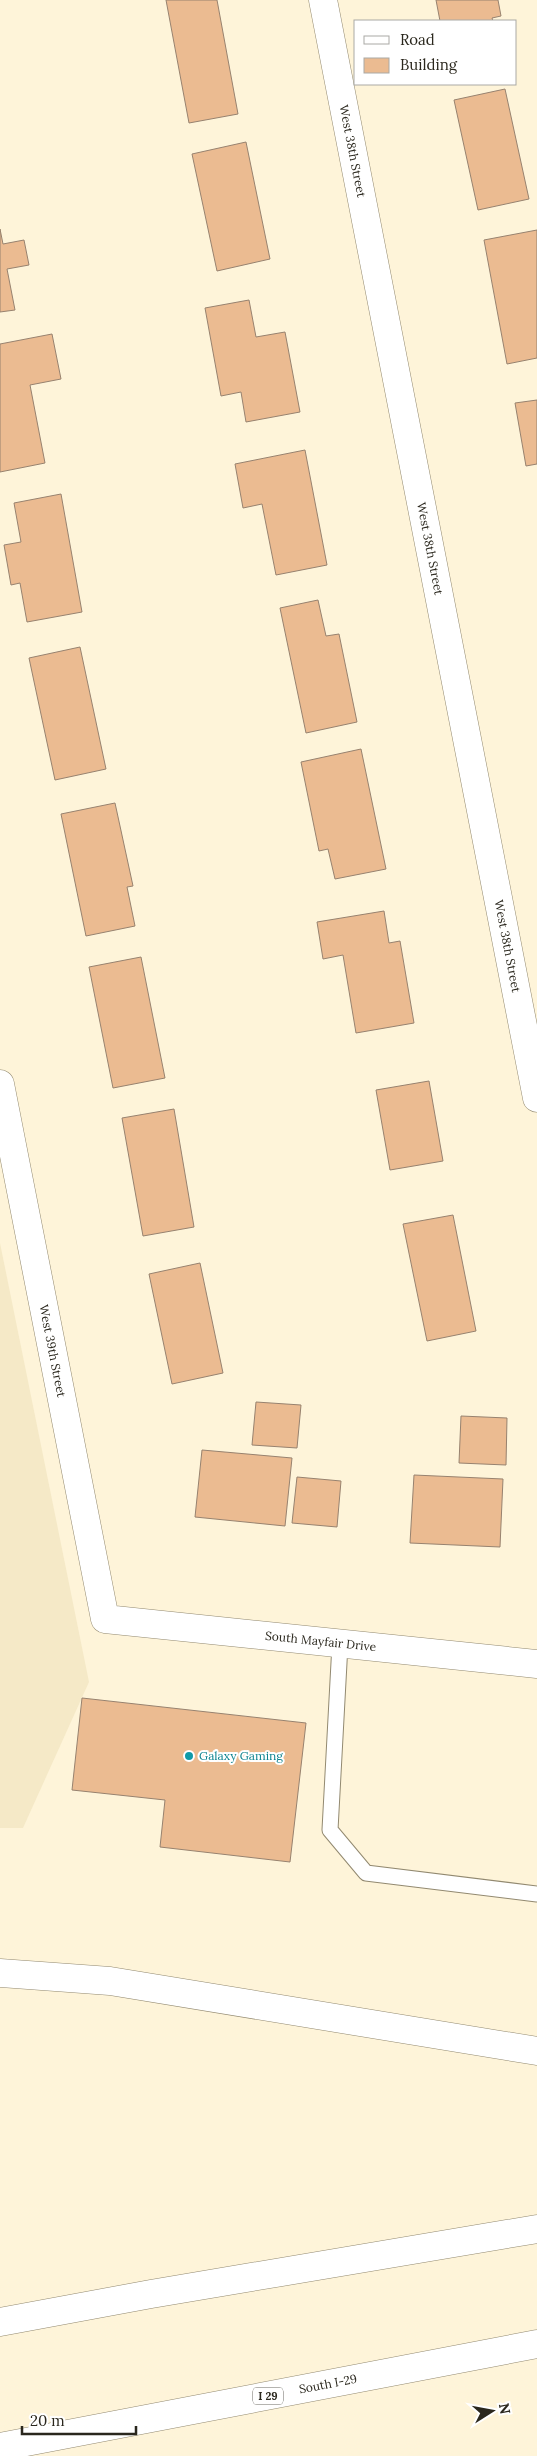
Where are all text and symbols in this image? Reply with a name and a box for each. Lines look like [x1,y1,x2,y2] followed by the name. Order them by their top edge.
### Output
[354,20,517,85] legend
[400,30,435,49] text: Road
[400,55,458,74] text: Building
[337,104,369,199] street label: West 38th Street
[414,501,447,596] street label: West 38th Street
[492,899,524,994] street label: West 38th Street
[36,1303,69,1399] street label: West 39th Street
[264,1628,377,1654] street label: South Mayfair Drive
[199,1748,283,1763] place label: Galaxy Gaming
[183,1750,195,1762] marker: Galaxy Gaming
[298,2371,358,2396] street label: South I-29
[467,2386,517,2436] north arrow
[253,2388,283,2404] road number: I 29
[495,2401,515,2416] text: N
[22,2404,136,2436] scale bar
[30,2411,65,2430] text: 20 m

